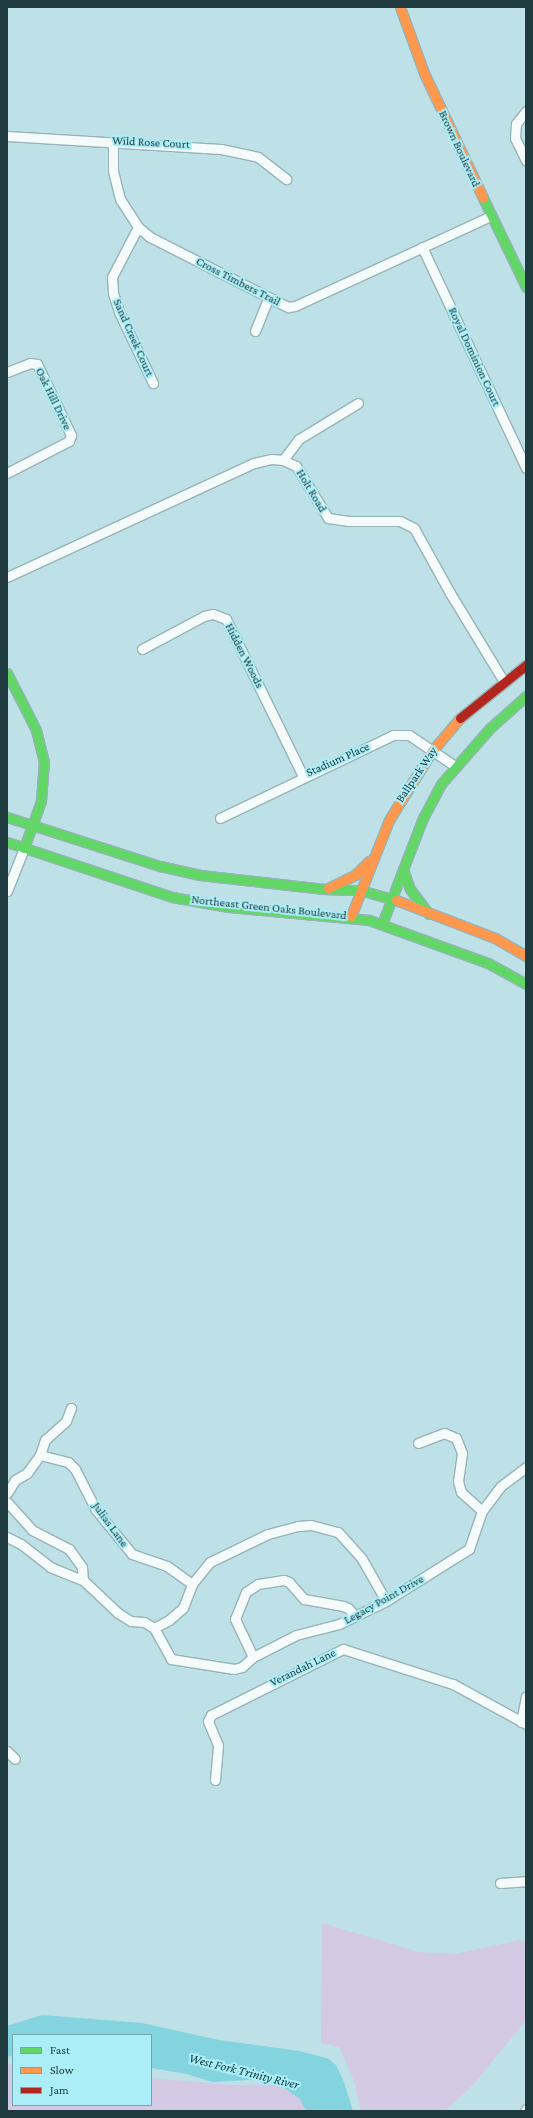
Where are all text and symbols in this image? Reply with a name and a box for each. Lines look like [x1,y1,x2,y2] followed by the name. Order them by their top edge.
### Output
[435,109,483,189] street label: Brown Boulevard
[112,134,190,152] street label: Wild Rose Court
[193,254,283,310] street label: Cross Timbers Trail
[109,297,157,379] street label: Sand Creek Court
[445,305,503,409] street label: Royal Dominion Court
[32,366,74,432] street label: Oak Hill Drive
[293,467,329,515] street label: Holt Road
[221,621,267,691] street label: Hidden Woods
[304,740,372,780] street label: Stadium Place
[393,744,441,806] street label: Ballpark Way
[191,893,347,923] street label: Northeast Green Oaks Boulevard
[89,1500,131,1550] street label: Julias Lane
[342,1572,426,1628] street label: Legacy Point Drive
[268,1646,338,1690] street label: Verandah Lane
[12,2034,152,2106] legend
[50,2043,70,2057] text: Fast
[187,2051,301,2093] water label: West Fork Trinity River
[50,2063,74,2077] text: Slow
[50,2083,69,2097] text: Jam

